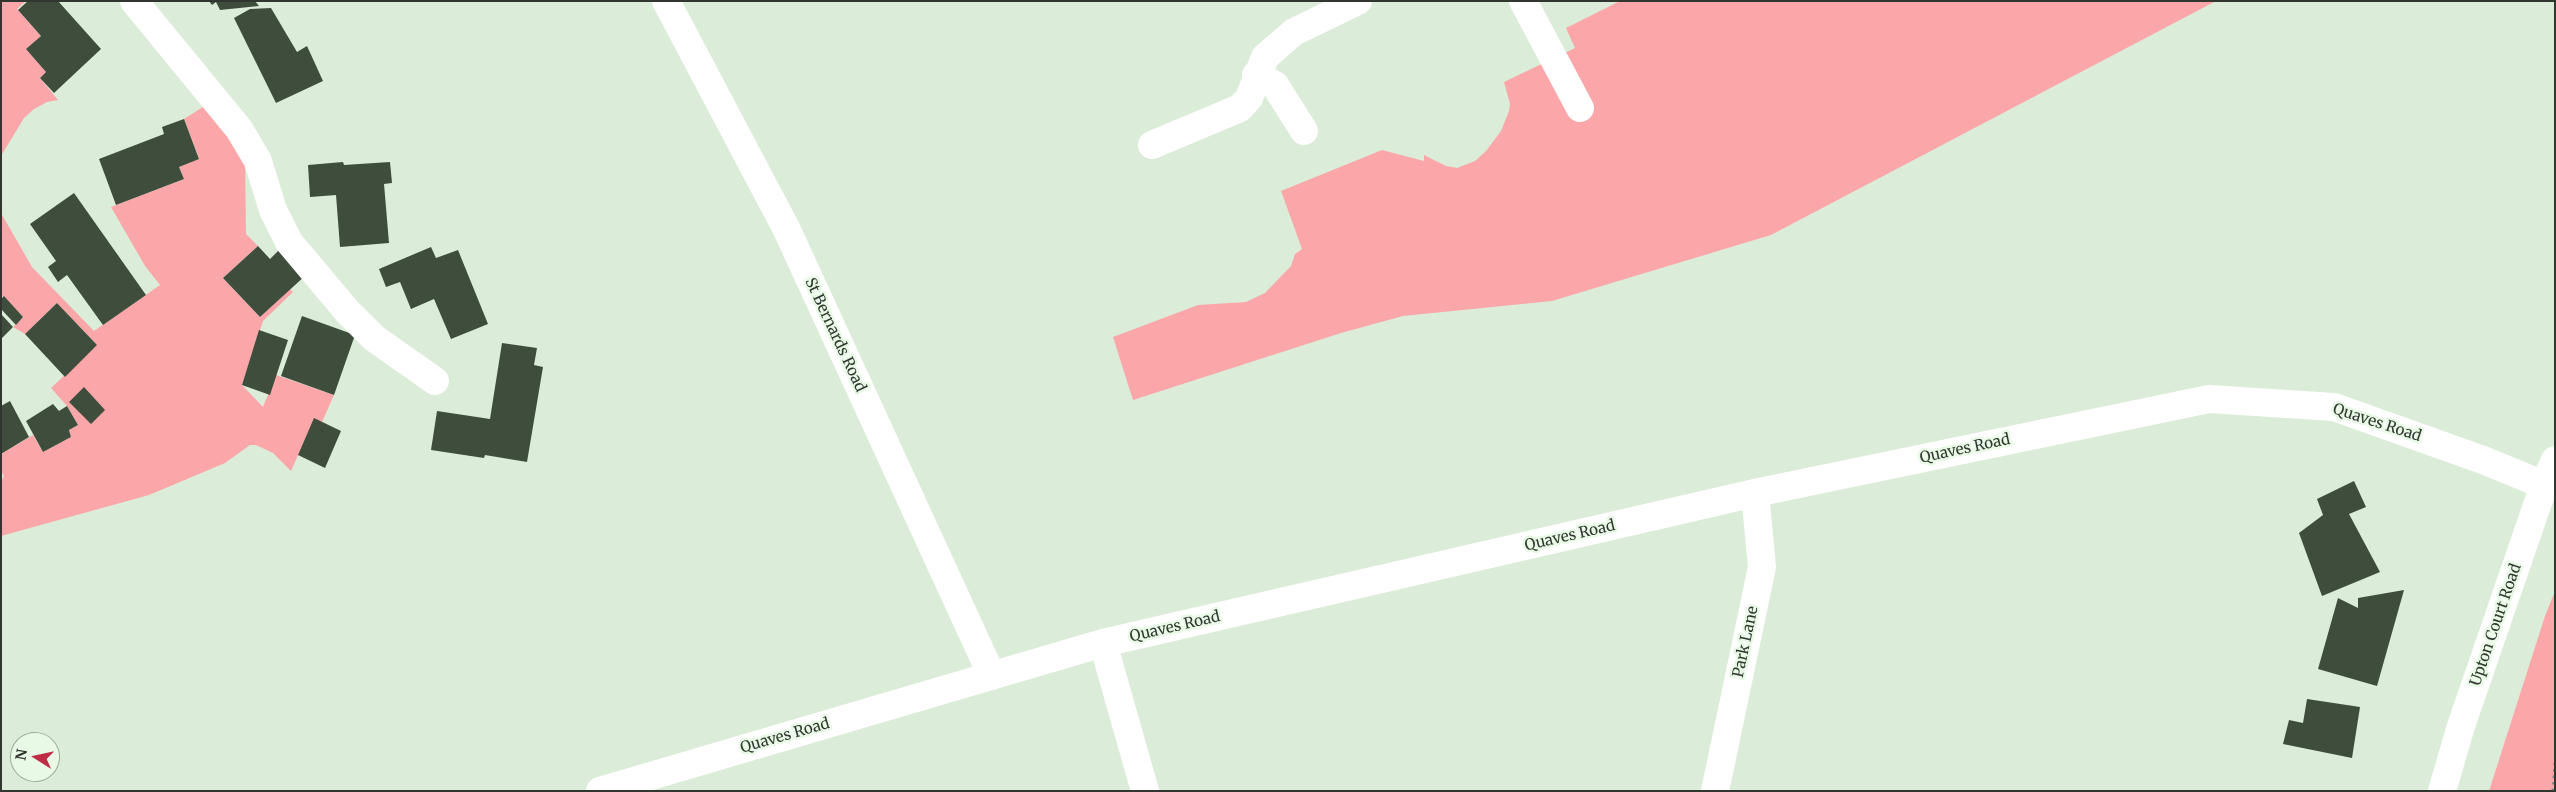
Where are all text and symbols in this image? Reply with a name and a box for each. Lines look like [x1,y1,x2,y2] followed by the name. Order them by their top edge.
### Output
[801,275,869,395] street label: St Bernards Road
[2330,400,2424,446] street label: Quaves Road
[1918,431,2012,467] street label: Quaves Road
[1523,517,1617,555] street label: Quaves Road
[2467,561,2525,689] street label: Upton Court Road
[1730,605,1762,679] street label: Park Lane
[1128,608,1222,646] street label: Quaves Road
[738,715,832,757] street label: Quaves Road
[10,732,60,782] north arrow
[11,748,31,762] text: N

